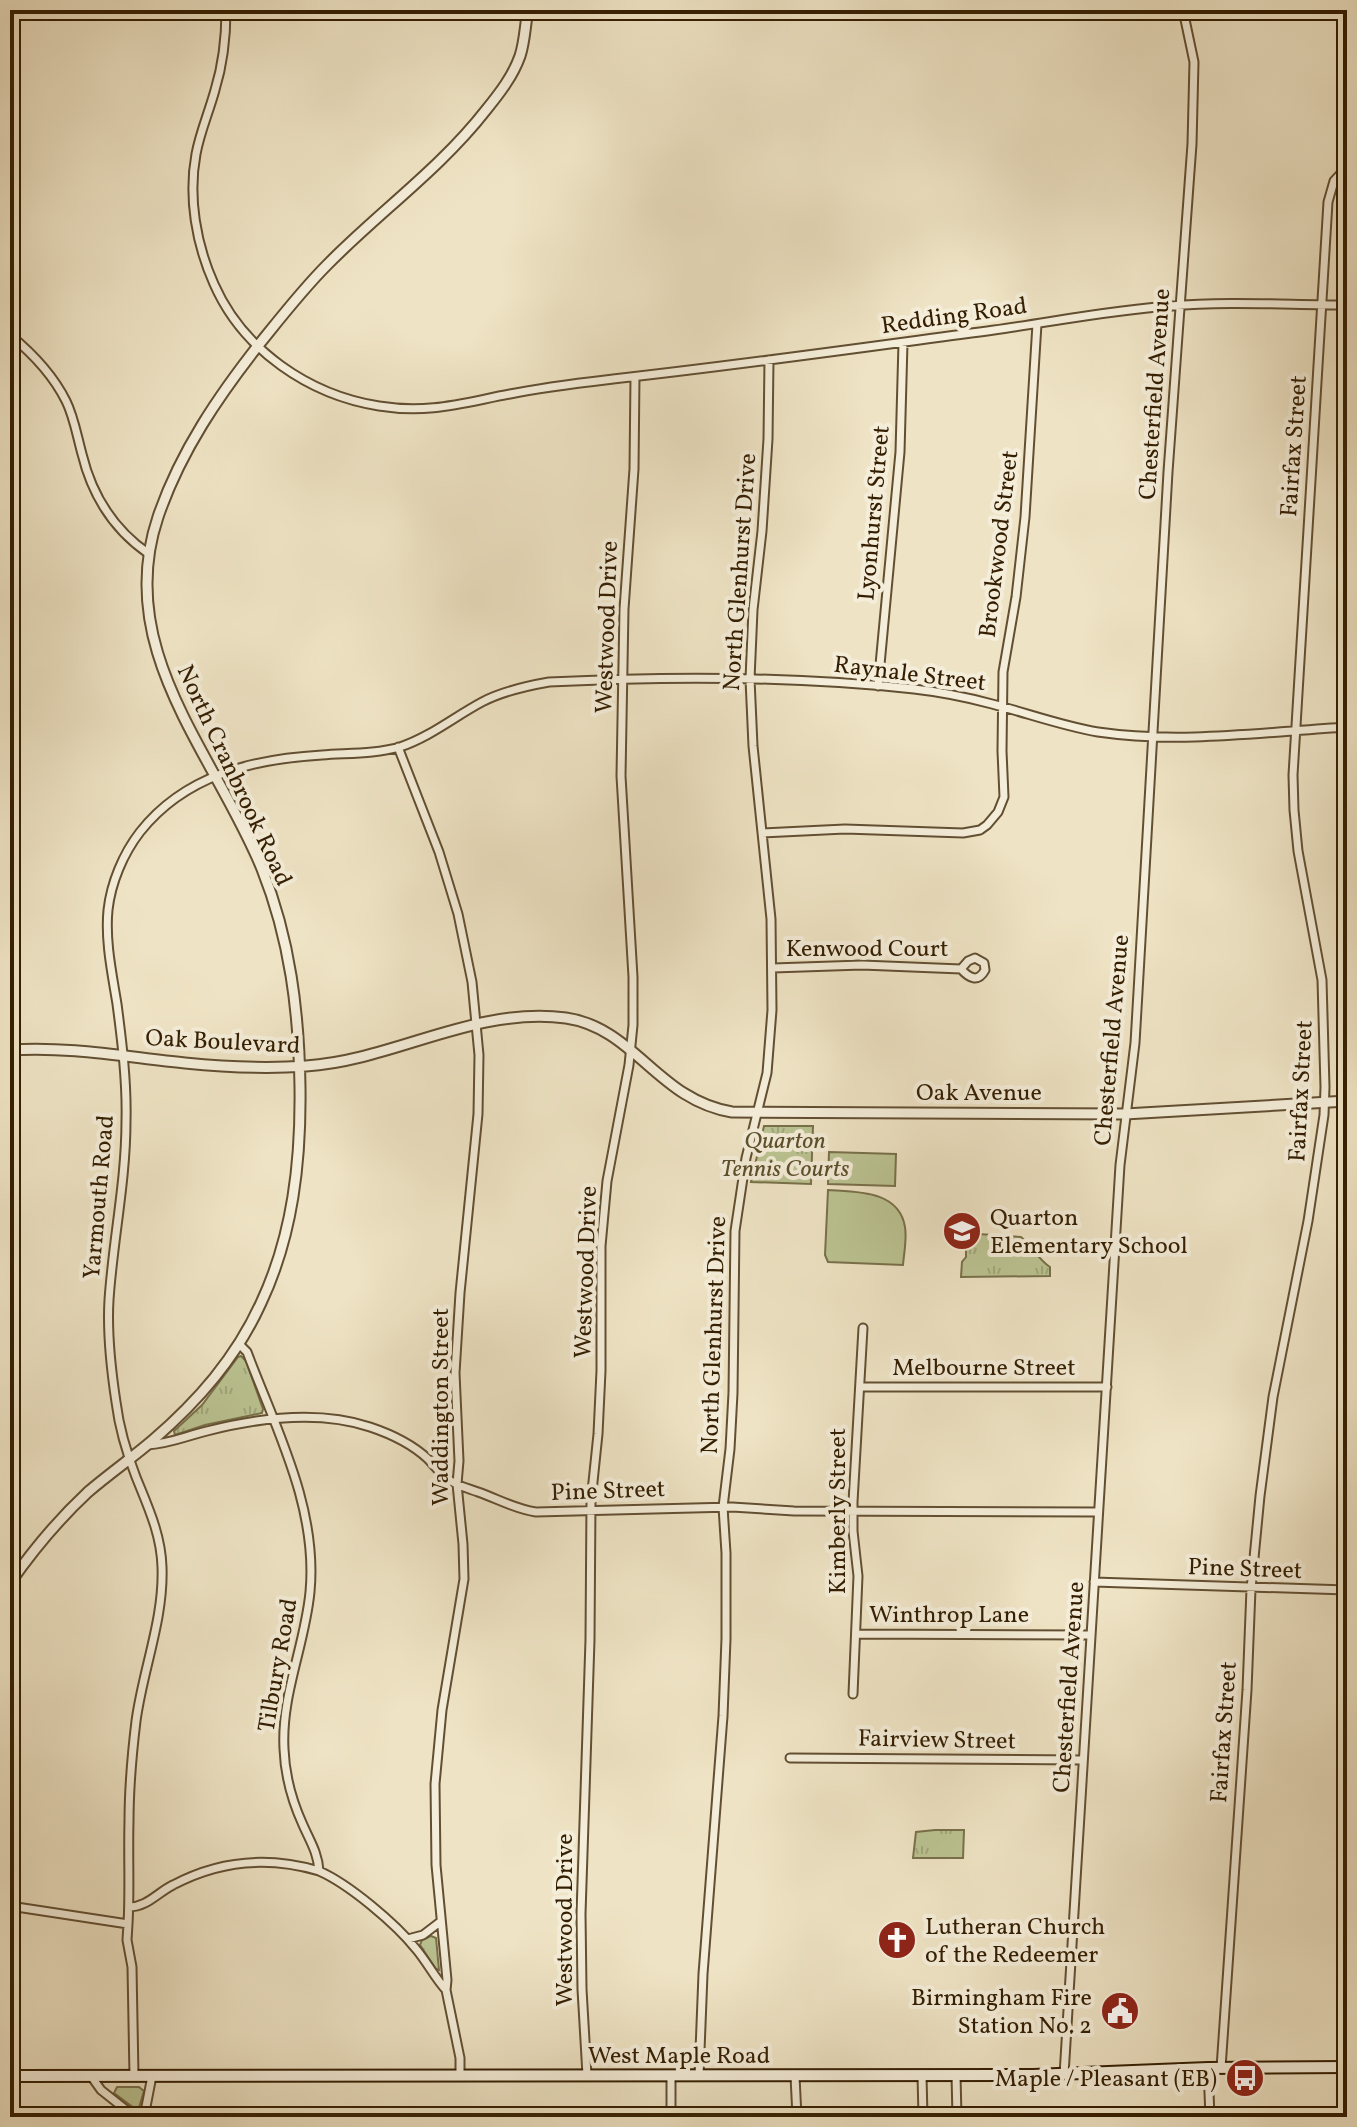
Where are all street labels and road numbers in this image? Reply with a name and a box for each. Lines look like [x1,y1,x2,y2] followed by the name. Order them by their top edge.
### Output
[1132,287,1180,501] street label: Chesterfield Avenue
[879,290,1030,344] street label: Redding Road
[1273,374,1317,518] street label: Fairfax Street
[850,424,900,602] street label: Lyonhurst Street
[972,449,1028,640] street label: Brookwood Street
[716,452,766,692] street label: North Glenhurst Drive
[588,540,628,714] street label: Westwood Drive
[832,649,988,701] street label: Raynale Street
[167,660,299,892] street label: North Cranbrook Road
[786,933,948,967] street label: Kenwood Court
[1087,933,1139,1147] street label: Chesterfield Avenue
[1281,1019,1323,1163] street label: Fairfax Street
[145,1022,301,1064] street label: Oak Boulevard
[916,1077,1042,1111] street label: Oak Avenue
[76,1114,124,1281] street label: Yarmouth Road
[567,1185,607,1359] street label: Westwood Drive
[694,1215,736,1455] street label: North Glenhurst Drive
[425,1308,459,1506] street label: Waddington Street
[892,1352,1076,1386] street label: Melbourne Street
[822,1428,856,1594] street label: Kimberly Street
[550,1473,666,1511] street label: Pine Street
[1187,1551,1303,1589] street label: Pine Street
[1046,1580,1094,1794] street label: Chesterfield Avenue
[250,1596,307,1735] street label: Tilbury Road
[869,1599,1029,1633] street label: Winthrop Lane
[1203,1660,1247,1804] street label: Fairfax Street
[858,1723,1016,1759] street label: Fairview Street
[549,1833,583,2007] street label: Westwood Drive
[588,2040,770,2074] street label: West Maple Road

